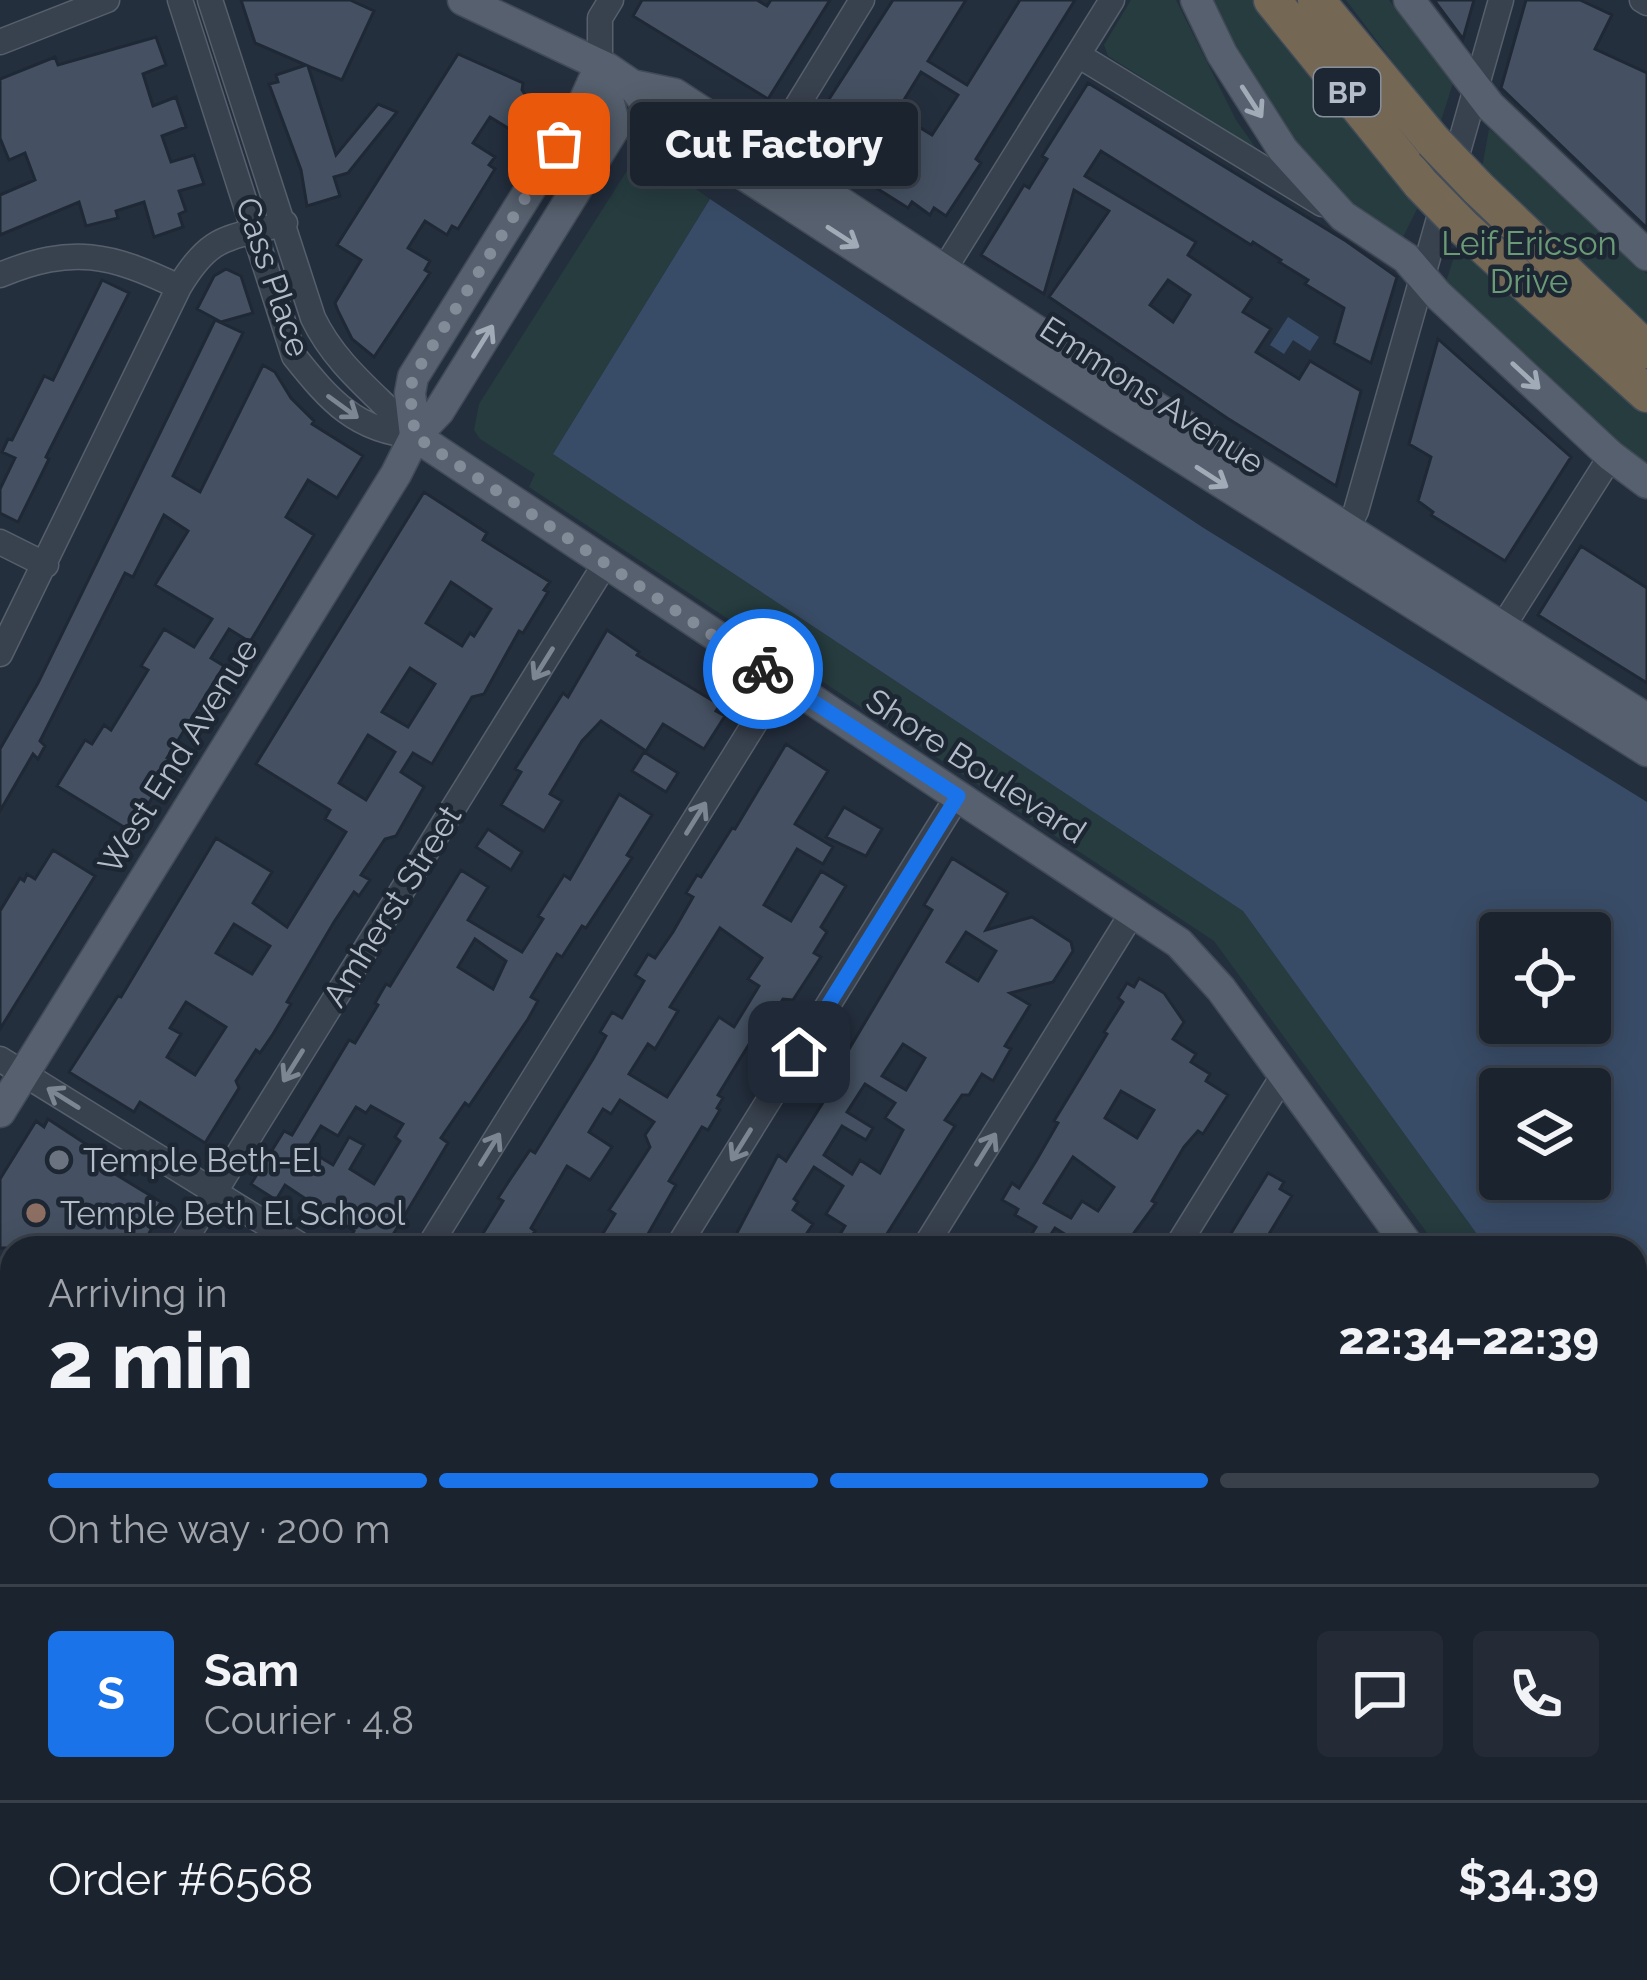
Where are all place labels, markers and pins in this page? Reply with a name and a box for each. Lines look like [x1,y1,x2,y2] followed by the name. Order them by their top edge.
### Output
[508,93,610,195] pin
[631,102,919,186] callout: Cut Factory
[748,1001,850,1103] pin
[83,1141,322,1180] place label: Temple Beth-El
[46,1147,72,1173] marker: Temple Beth-El
[60,1194,406,1233] place label: Temple Beth El School
[23,1200,49,1226] marker: Temple Beth El School

